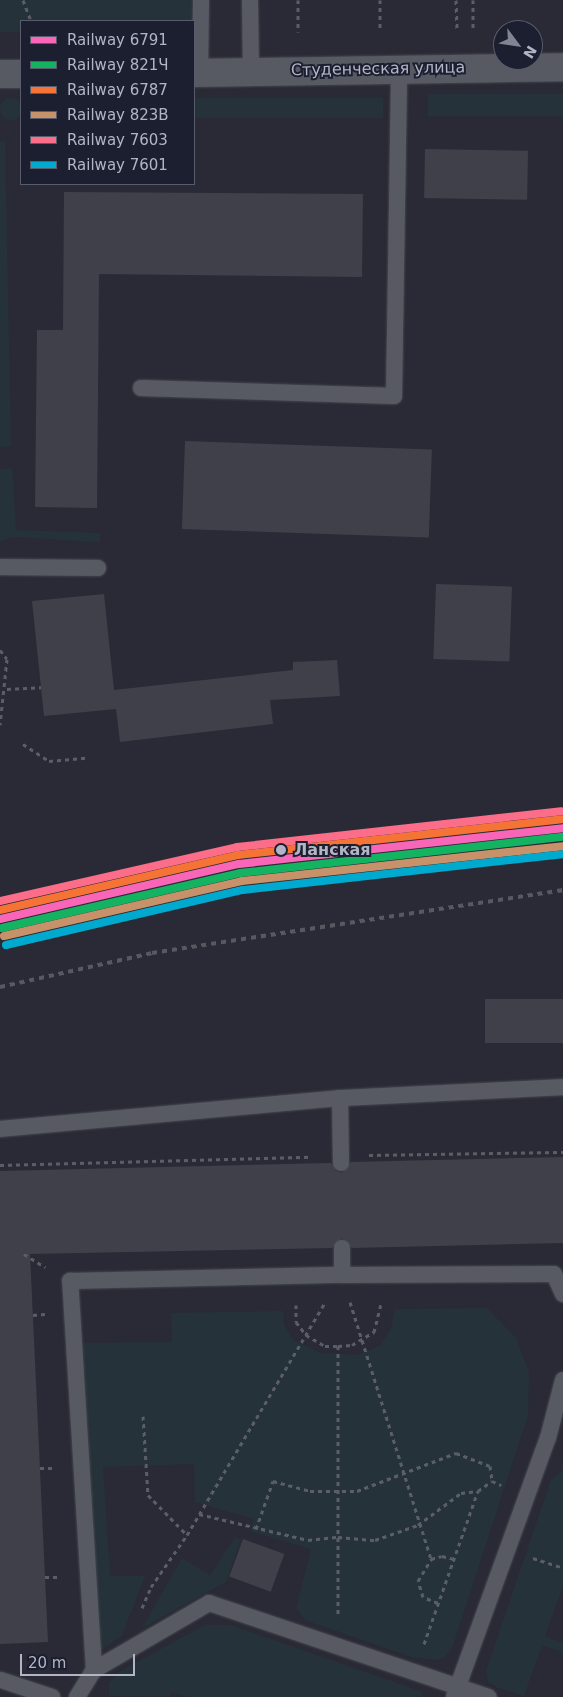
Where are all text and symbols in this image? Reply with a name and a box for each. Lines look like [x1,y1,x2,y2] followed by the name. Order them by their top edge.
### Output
[20,20,195,185] legend
[493,20,543,70] north arrow
[67,31,168,49] text: Railway 6791
[520,43,540,61] text: N
[67,56,169,74] text: Railway 821Ч
[291,58,465,80] street label: Студенческая улица
[67,81,168,99] text: Railway 6787
[67,106,169,124] text: Railway 823В
[67,131,168,149] text: Railway 7603
[67,156,168,174] text: Railway 7601
[294,840,371,860] place label: Ланская
[272,841,290,859] marker: Ланская
[22,1644,138,1676] scale bar
[28,1654,66,1672] text: 20 m

